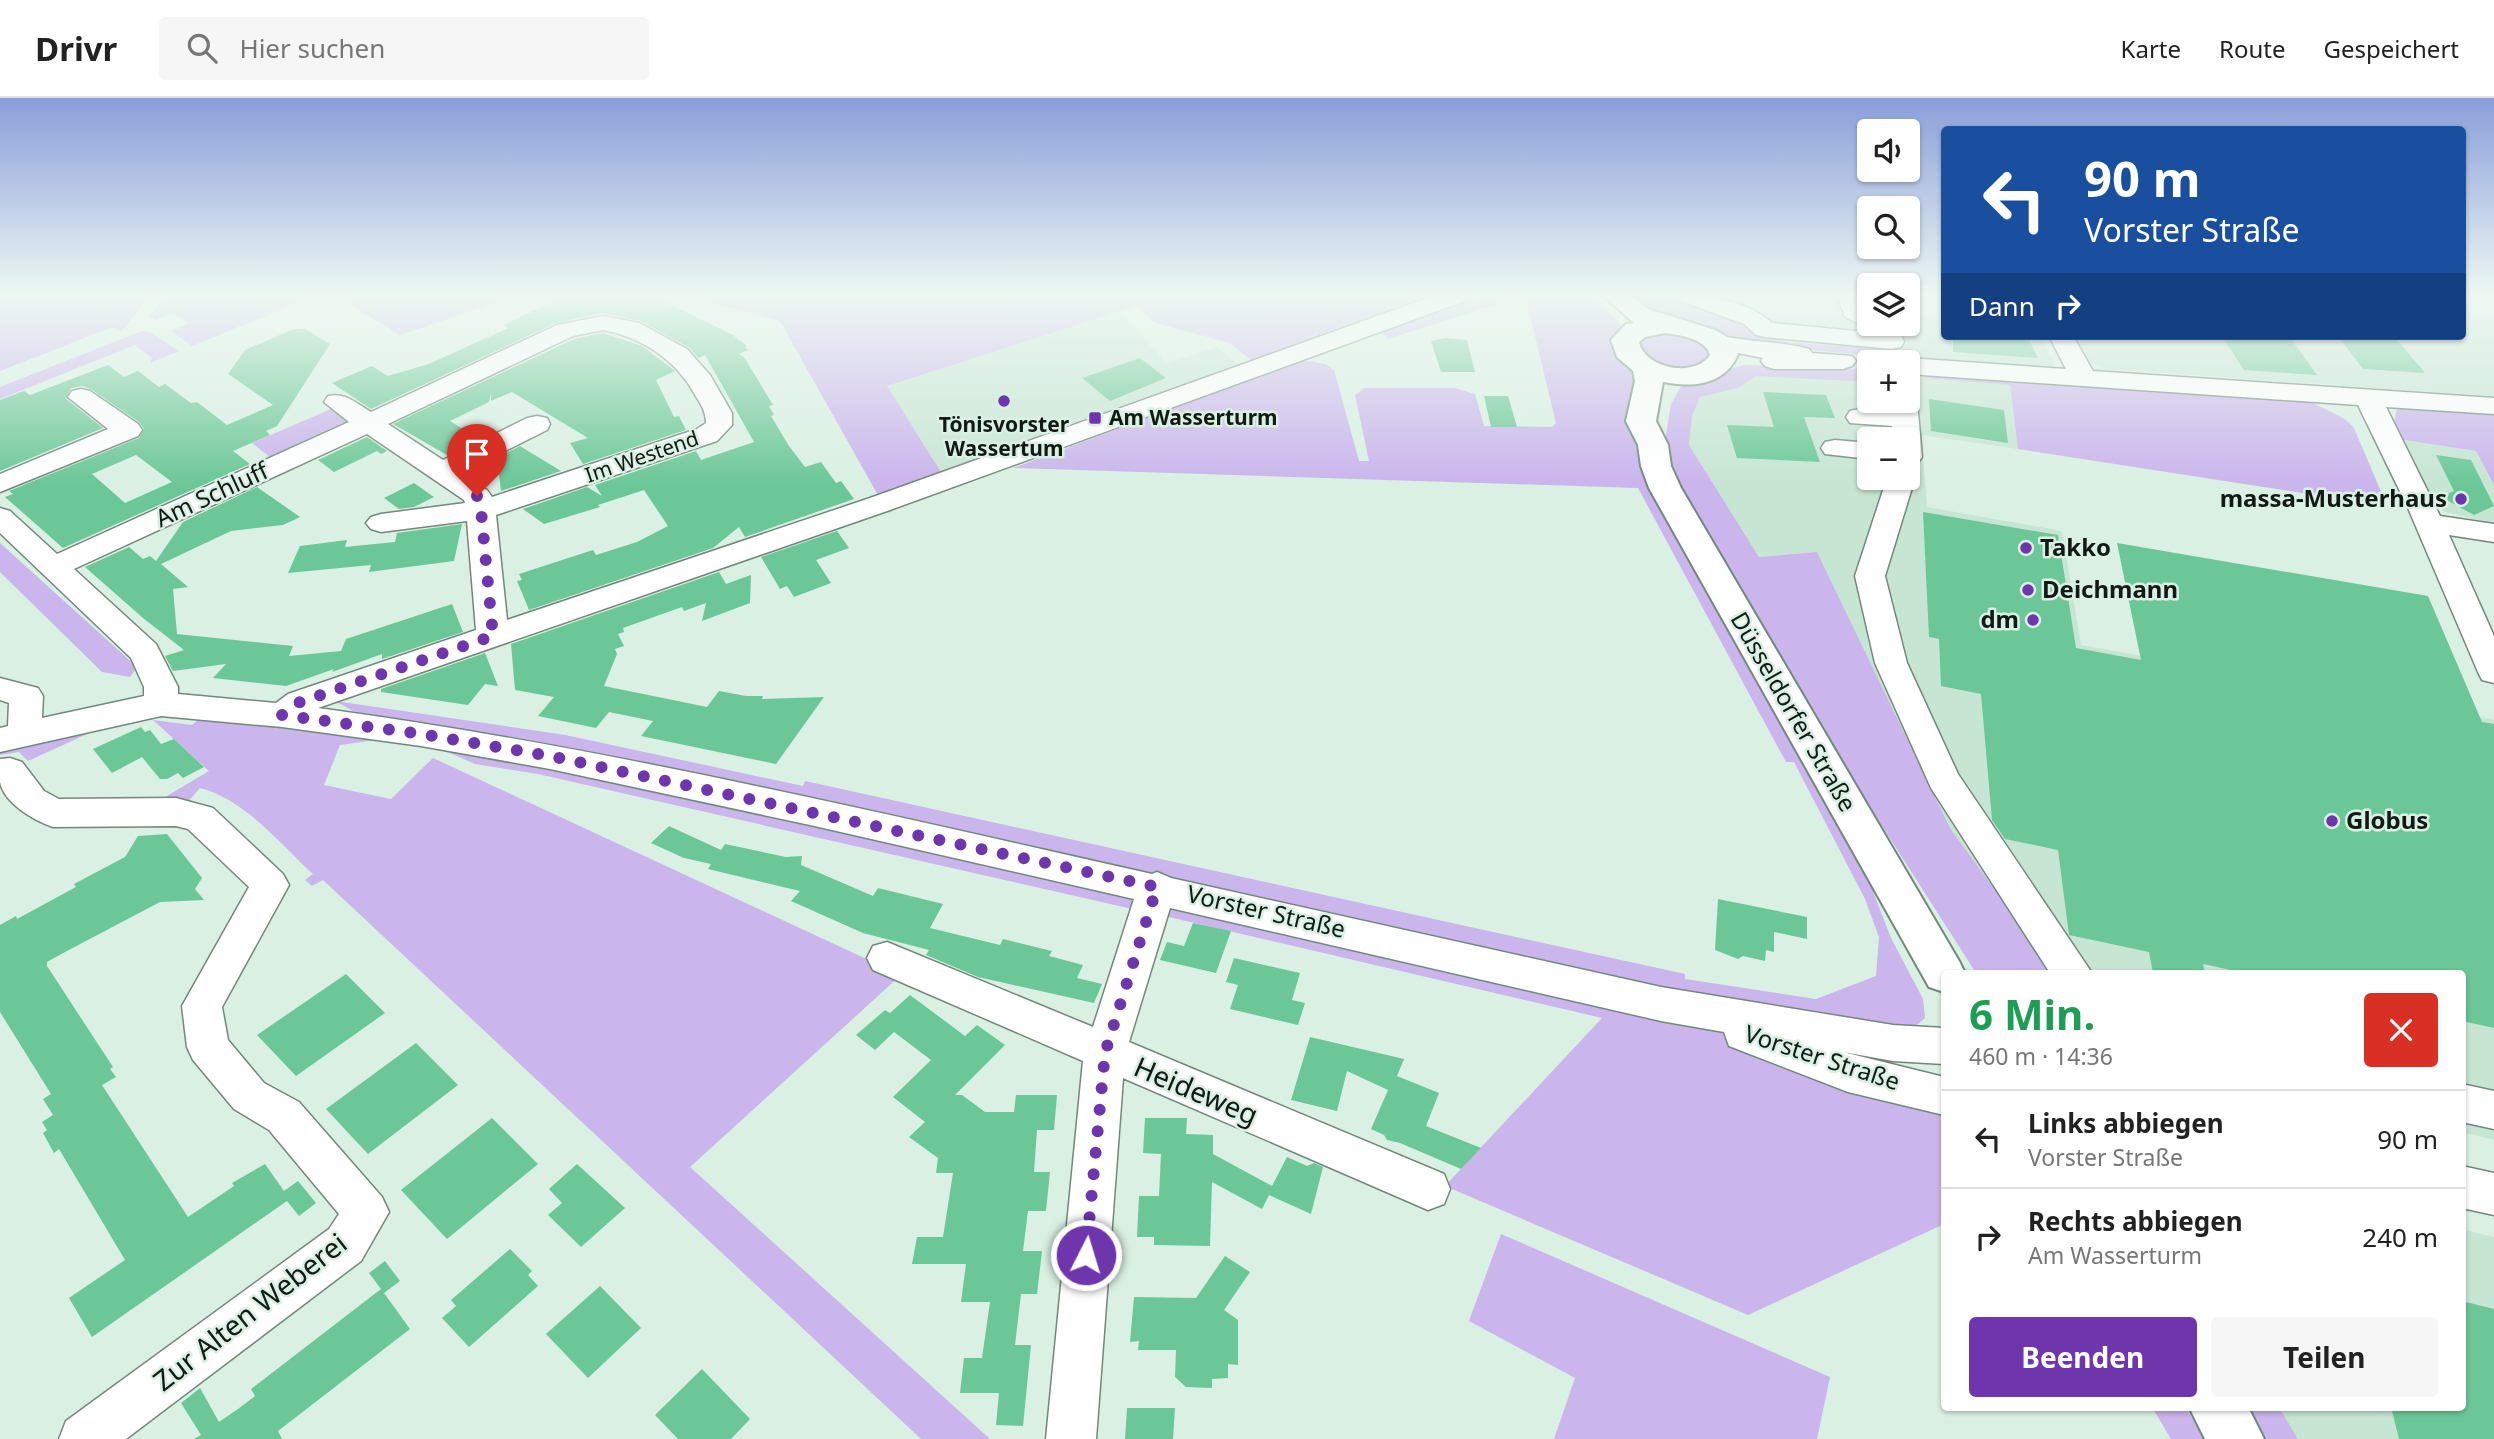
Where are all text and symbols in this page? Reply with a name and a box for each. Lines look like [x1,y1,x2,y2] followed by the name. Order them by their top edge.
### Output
[159,17,649,80] search box
[35,26,117,71] text: Drivr
[183,29,221,67] icon: search
[239,30,385,66] text: Hier suchen
[2121,32,2181,65] text: Karte
[2219,32,2286,65] text: Route
[2324,32,2459,65] text: Gespeichert
[1857,119,1920,490] map controls
[1857,119,1920,182] button: sound
[2084,145,2201,211] text: 90 m
[1969,154,2060,245] icon: left
[1857,196,1920,259] button: search
[2084,208,2300,251] text: Vorster Straße
[1857,273,1920,336] button: layers
[2049,287,2087,325] icon: right
[1969,288,2035,324] text: Dann
[1857,350,1920,413] button: +
[996,393,1012,409] marker: Tönisvorster Wassertum
[1109,403,1278,431] place label: Am Wasserturm
[939,410,1070,462] place label: Tönisvorster Wassertum
[1087,410,1103,426] marker: Am Wasserturm
[447,424,507,496] pin
[581,424,702,489] street label: Im Westend
[1857,427,1920,490] button: −
[458,435,496,473] icon: arrive
[150,452,275,534] street label: Am Schluff
[2220,481,2447,514] place label: massa-Musterhaus
[2453,491,2469,507] marker: massa-Musterhaus
[2040,530,2111,563] place label: Takko
[2018,540,2034,556] marker: Takko
[2042,572,2178,605] place label: Deichmann
[2020,582,2036,598] marker: Deichmann
[1980,602,2019,635] place label: dm
[1724,605,1865,817] street label: Düsseldorfer Straße
[2025,612,2041,628] marker: dm
[2346,803,2428,836] place label: Globus
[2324,813,2340,829] marker: Globus
[1184,876,1349,945] street label: Vorster Straße
[1969,985,2095,1042] text: 6 Min.
[2364,993,2438,1067] button: close
[1741,1016,1904,1097] street label: Vorster Straße
[1969,1040,2113,1072] text: 460 m · 14:36
[1129,1047,1264,1133] street label: Heideweg
[2028,1105,2224,1141] text: Links abbiegen
[1969,1120,2007,1158] icon: left
[2377,1121,2438,1157] text: 90 m
[2028,1141,2183,1173] text: Vorster Straße
[2028,1203,2243,1239] text: Rechts abbiegen
[1049,1218,1123,1292] position arrow
[1969,1218,2007,1256] icon: right
[2362,1219,2438,1255] text: 240 m
[145,1224,354,1399] street label: Zur Alten Weberei
[2028,1239,2202,1271] text: Am Wasserturm
[1969,1317,2197,1397] button: Beenden
[2211,1317,2438,1397] button: Teilen

